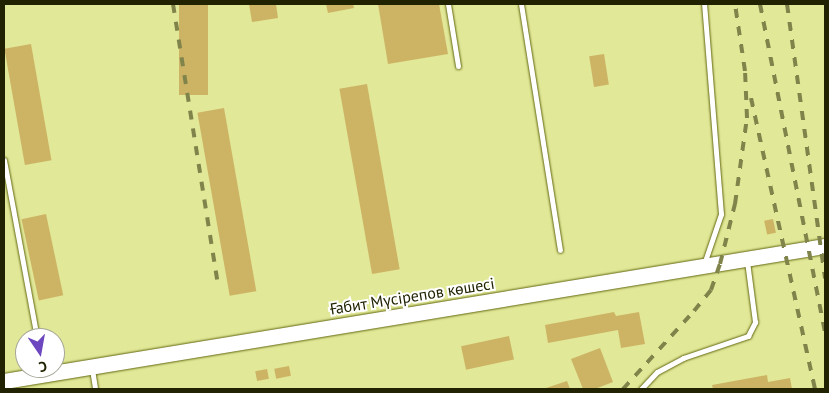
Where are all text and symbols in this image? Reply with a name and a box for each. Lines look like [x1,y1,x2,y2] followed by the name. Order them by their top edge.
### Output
[328,273,496,319] street label: Ғабит Мүсірепов көшесі
[15,328,65,378] north arrow
[37,357,49,376] text: С

